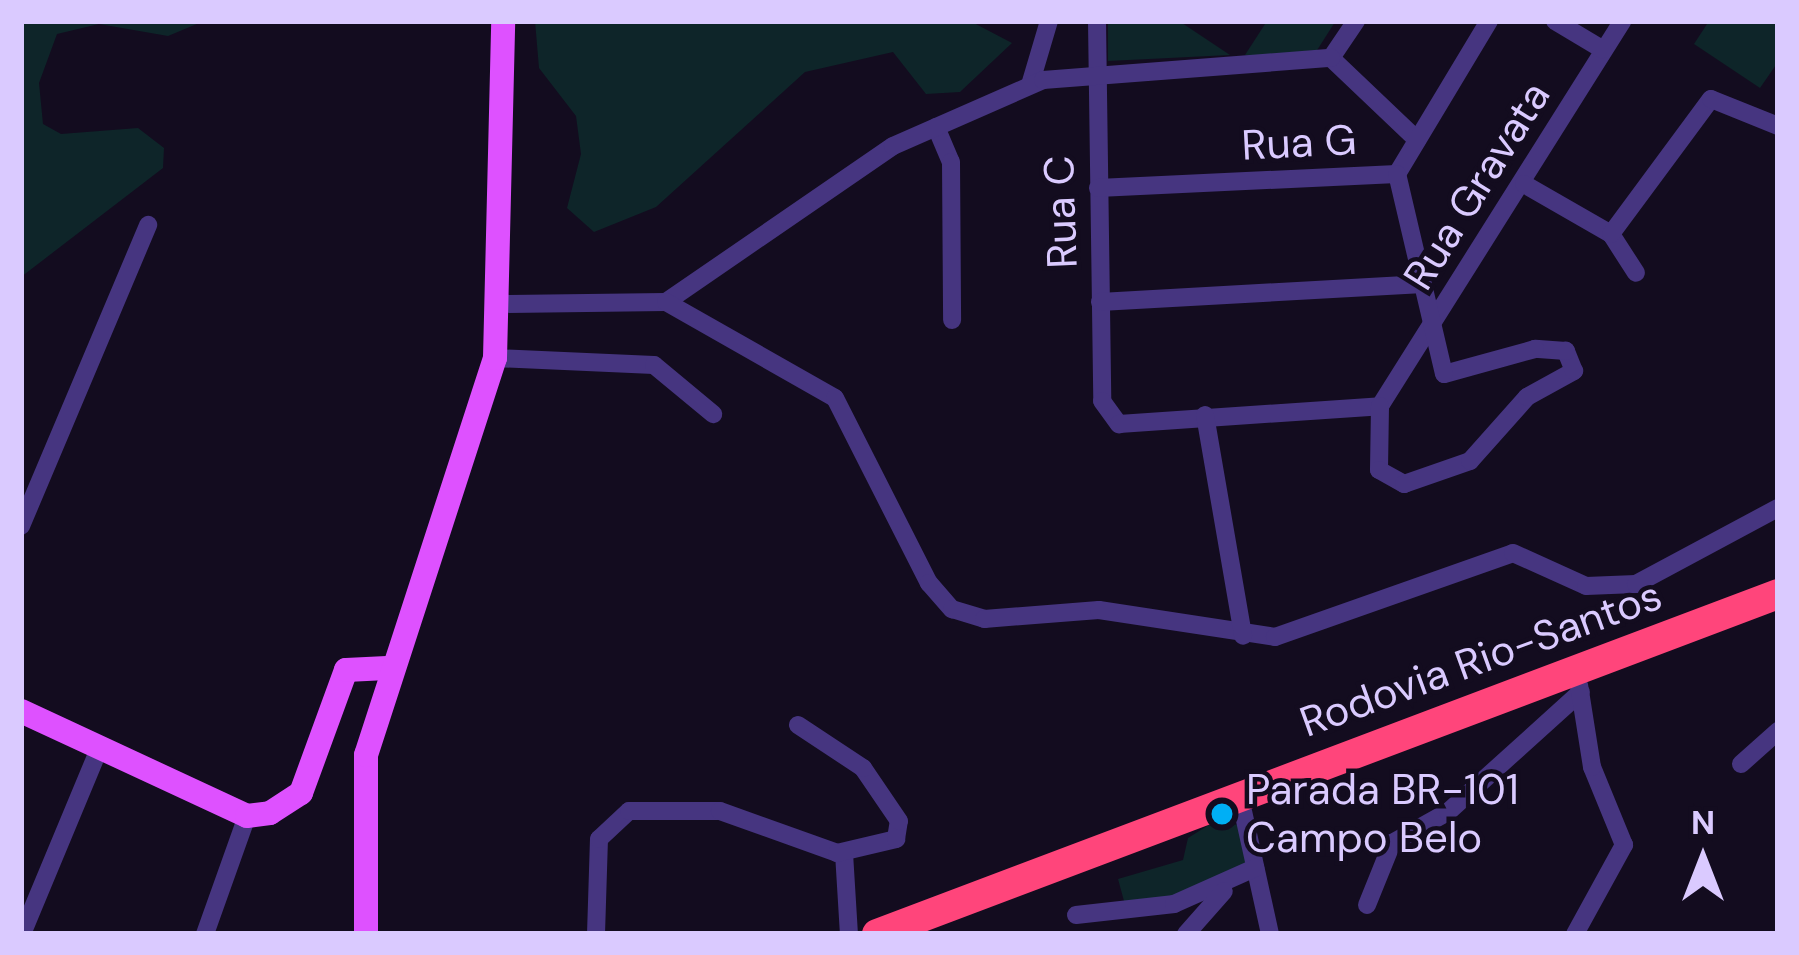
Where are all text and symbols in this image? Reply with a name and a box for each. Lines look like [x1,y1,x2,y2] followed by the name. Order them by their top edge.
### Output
[1393,73,1561,299] street label: Rua Gravata
[1240,115,1358,171] street label: Rua G
[1034,155,1088,269] street label: Rua C
[1293,570,1669,748] street label: Rodovia Rio-Santos
[1246,765,1519,864] place label: Parada BR-101 Campo Belo
[1643,799,1763,919] north arrow
[1209,801,1235,827] marker: Parada BR-101 Campo Belo
[1691,801,1715,844] text: N

